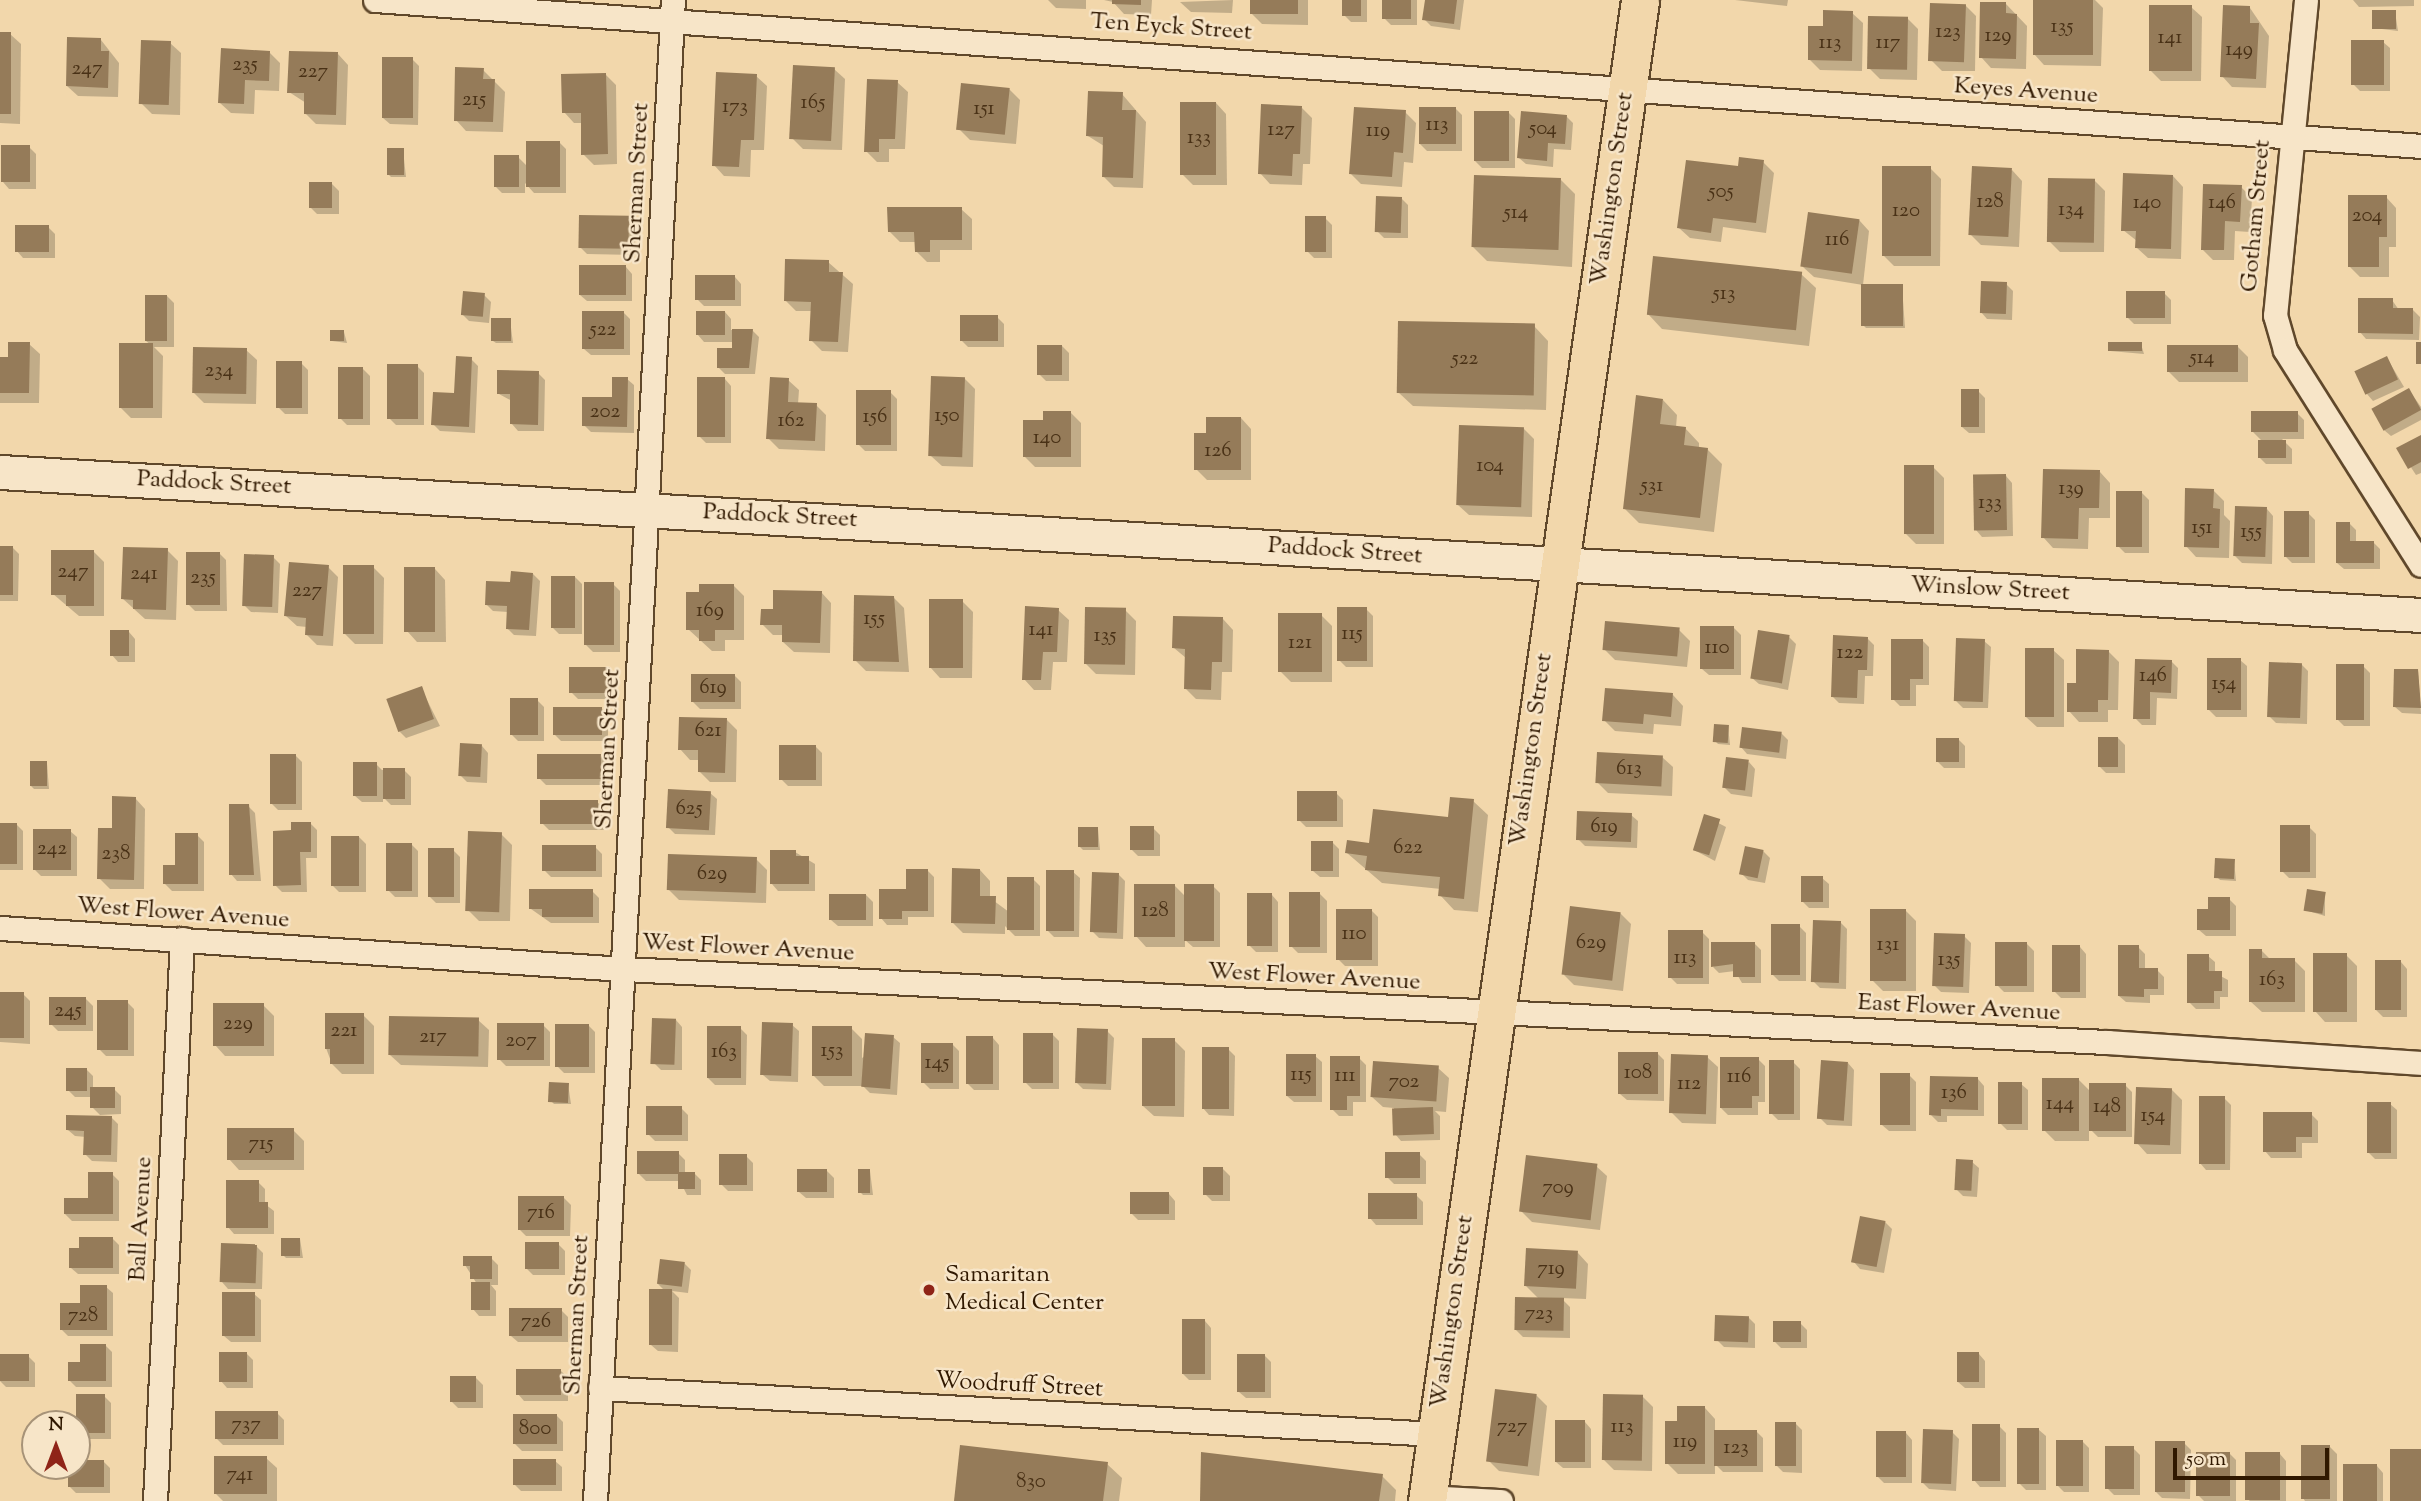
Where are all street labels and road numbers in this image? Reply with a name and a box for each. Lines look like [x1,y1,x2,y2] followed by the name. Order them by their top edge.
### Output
[1089,8,1253,48] street label: Ten Eyck Street
[1953,73,2099,111] street label: Keyes Avenue
[1585,90,1641,288] street label: Washington Street
[619,102,657,264] street label: Sherman Street
[2236,139,2278,293] street label: Gotham Street
[136,466,292,502] street label: Paddock Street
[702,499,858,535] street label: Paddock Street
[1267,532,1423,572] street label: Paddock Street
[1910,571,2070,609] street label: Winslow Street
[1504,651,1560,849] street label: Washington Street
[590,668,628,830] street label: Sherman Street
[76,892,290,936] street label: West Flower Avenue
[641,929,855,969] street label: West Flower Avenue
[1207,958,1421,998] street label: West Flower Avenue
[1857,989,2061,1029] street label: East Flower Avenue
[124,1156,160,1282] street label: Ball Avenue
[1425,1213,1481,1411] street label: Washington Street
[559,1234,597,1396] street label: Sherman Street
[934,1367,1104,1405] street label: Woodruff Street

